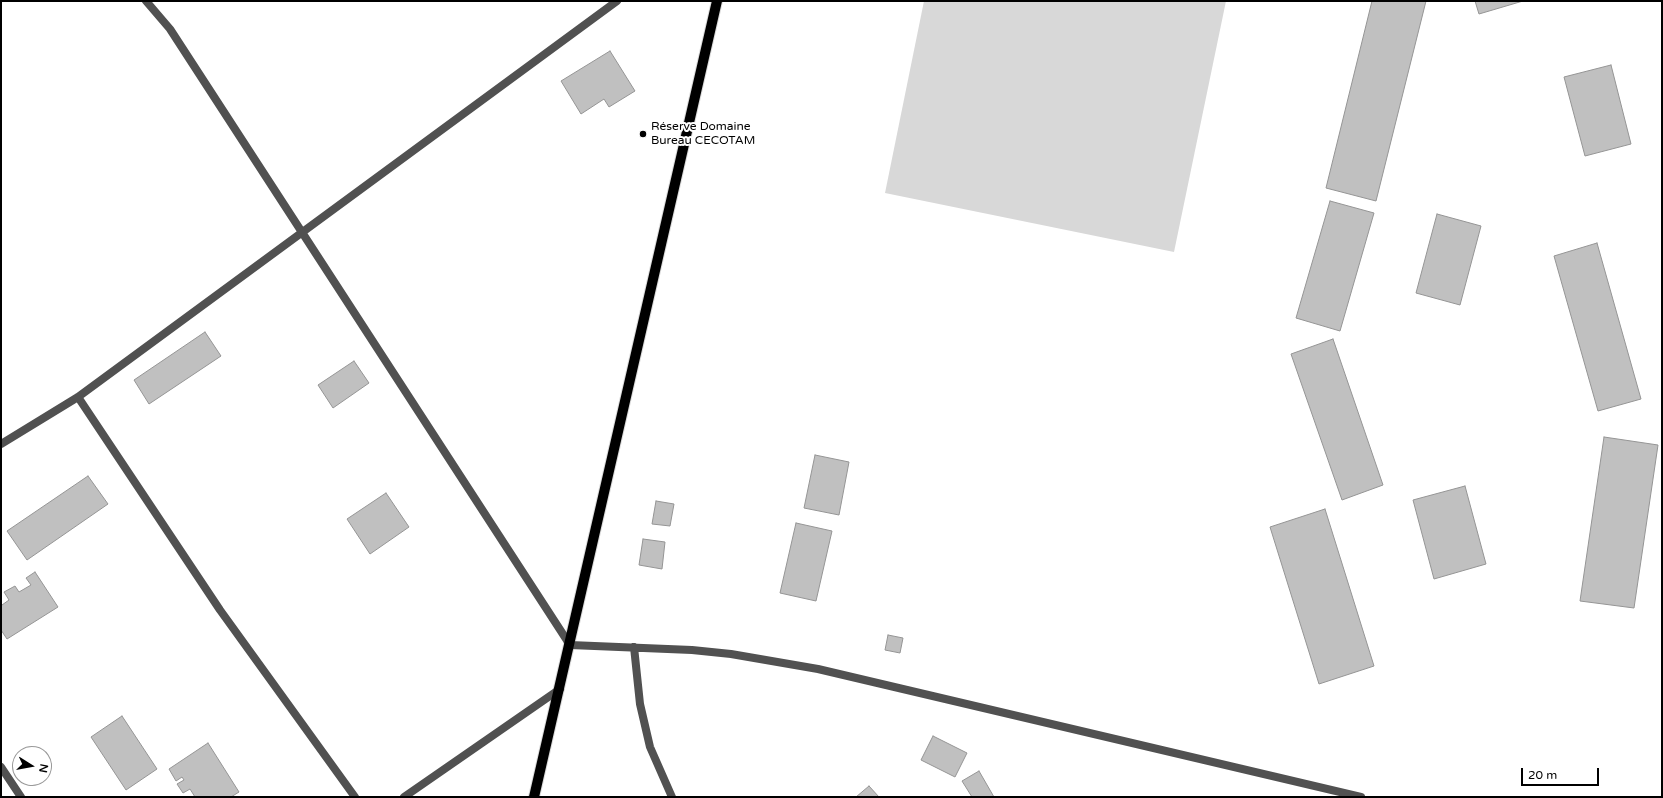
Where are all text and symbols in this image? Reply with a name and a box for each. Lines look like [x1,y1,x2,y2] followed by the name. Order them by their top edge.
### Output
[651,120,755,148] place label: Réserve Domaine Bureau CECOTAM
[638,129,648,139] marker: Réserve Domaine Bureau CECOTAM
[12,746,52,786] north arrow
[1523,760,1601,786] scale bar
[36,763,51,774] text: N
[1528,768,1557,782] text: 20 m

